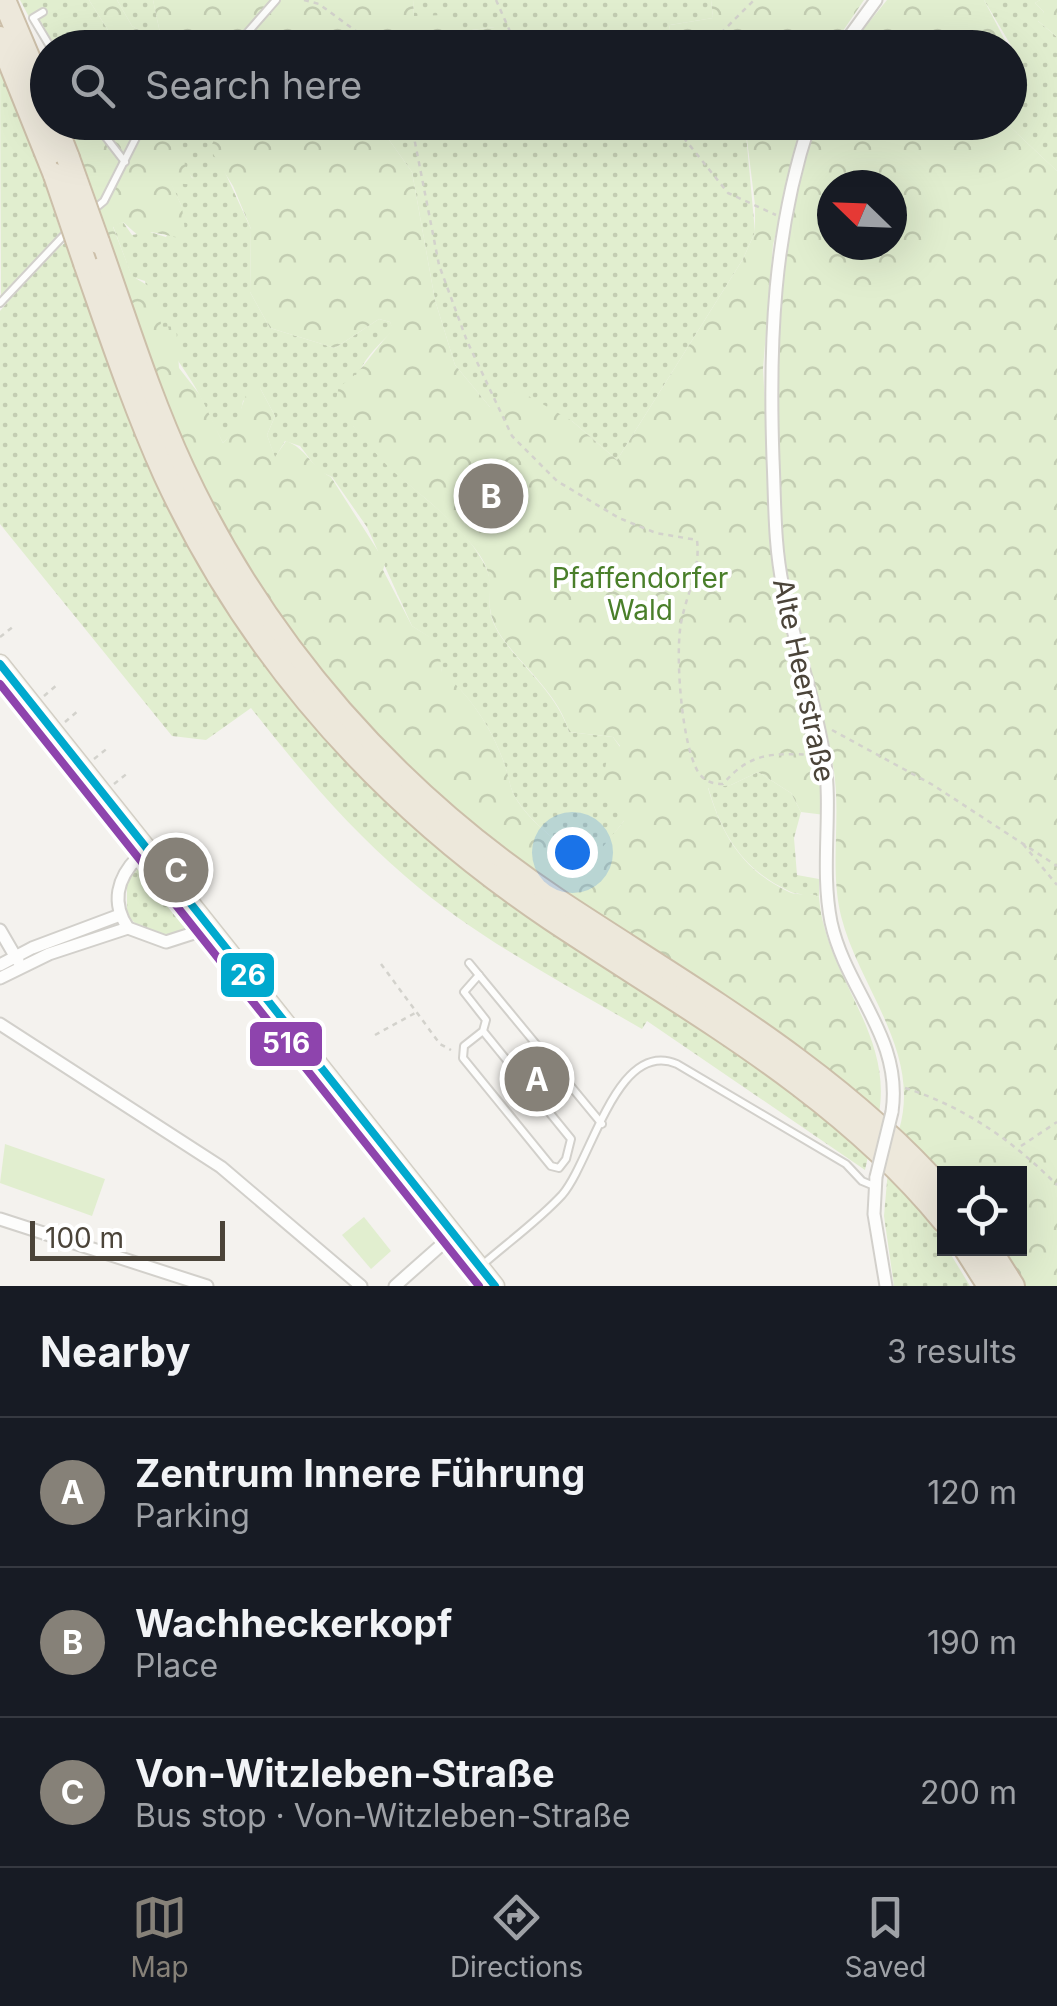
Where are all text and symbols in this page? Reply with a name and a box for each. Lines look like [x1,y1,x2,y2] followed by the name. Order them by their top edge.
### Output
[30,30,1027,140] search box
[65,58,120,113] icon: search
[145,62,362,108] text: Search here
[817,170,907,260] north arrow
[458,458,524,534] pin: B
[552,561,728,627] park label: Pfaffendorfer Wald
[766,575,842,785] street label: Alte Heerstraße
[547,827,598,878] your location
[144,832,208,908] pin: C
[219,951,276,999] line badge: 26
[230,958,266,992] text: 26
[248,1020,324,1068] line badge: 516
[262,1026,310,1060] text: 516
[504,1042,570,1116] pin: A
[937,1166,1027,1256] map controls
[937,1166,1027,1256] button: locate
[30,1216,225,1260] scale bar
[45,1221,124,1255] text: 100 m
[40,1326,191,1377] text: Nearby
[887,1332,1017,1371] text: 3 results
[135,1450,585,1496] text: Zentrum Innere Führung
[61,1473,84,1512] text: A
[927,1473,1017,1512] text: 120 m
[135,1496,250,1535] text: Parking
[135,1600,452,1646] text: Wachheckerkopf
[62,1623,83,1662] text: B
[927,1623,1017,1662] text: 190 m
[135,1646,218,1685] text: Place
[135,1750,555,1796] text: Von-Witzleben-Straße
[61,1773,84,1812] text: C
[920,1773,1017,1812] text: 200 m
[135,1796,631,1835] text: Bus stop · Von-Witzleben-Straße
[131,1890,189,1984] tab: Map
[450,1890,583,1984] tab: Directions
[844,1890,926,1984] tab: Saved

